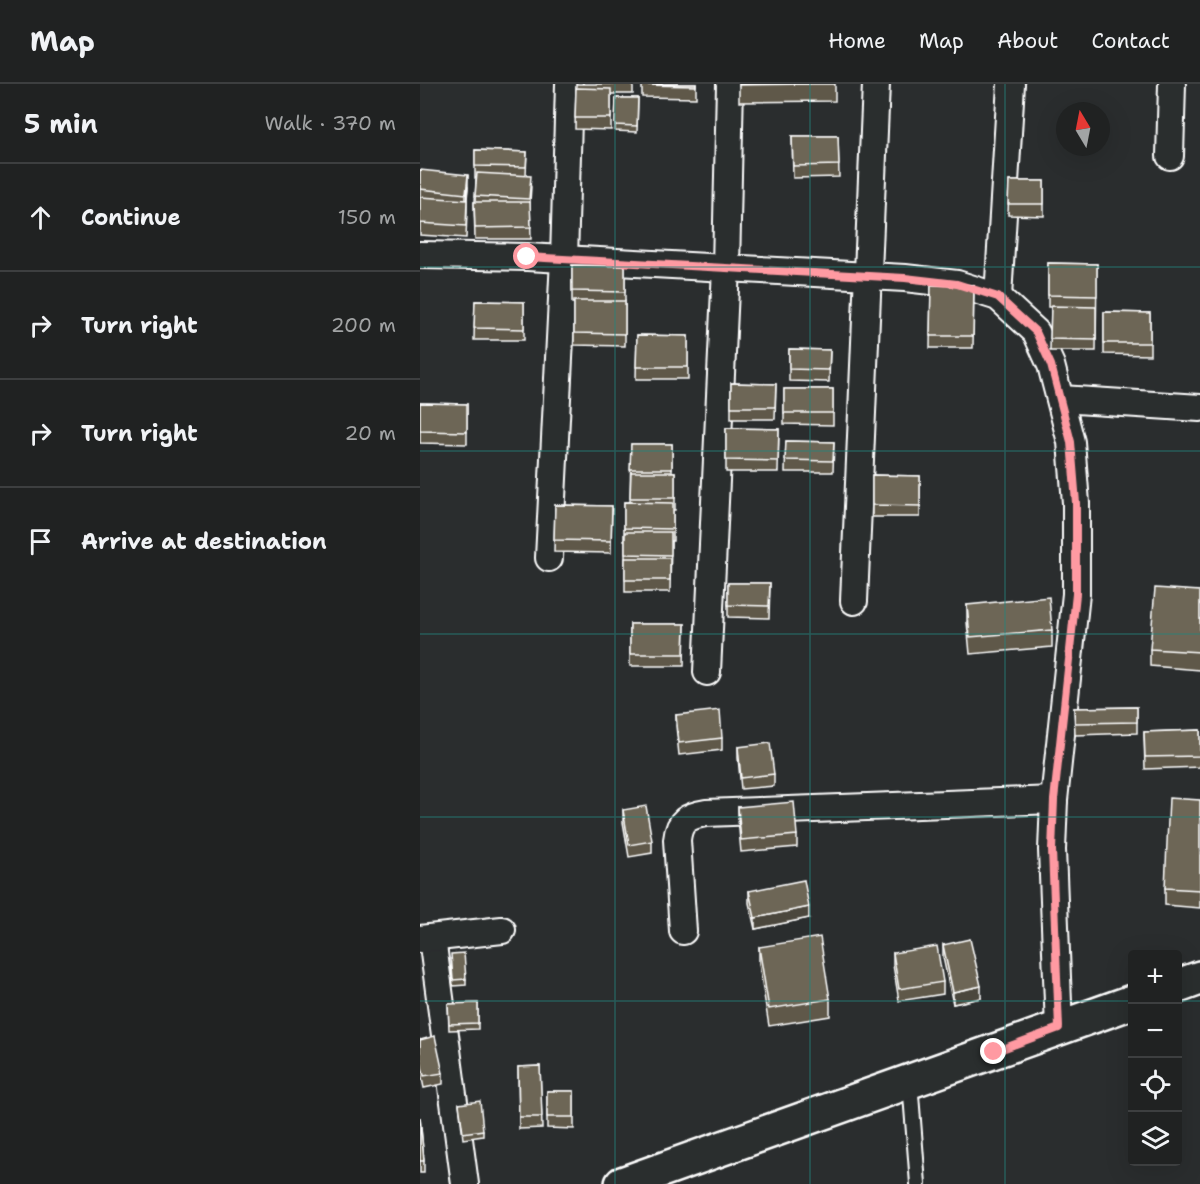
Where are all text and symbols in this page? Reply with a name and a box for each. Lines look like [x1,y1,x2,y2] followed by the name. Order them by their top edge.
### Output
[30,22,95,60] text: Map
[828,27,886,55] text: Home
[919,27,964,55] text: Map
[997,27,1058,55] text: About
[1091,27,1170,55] text: Contact
[1056,102,1110,156] north arrow
[24,106,98,141] text: 5 min
[265,110,396,136] text: Walk · 370 m
[24,201,57,234] icon: ahead
[81,203,181,232] text: Continue
[338,204,396,230] text: 150 m
[513,243,539,269] route start
[24,309,57,342] icon: right
[81,311,198,340] text: Turn right
[331,312,396,338] text: 200 m
[24,417,57,450] icon: right
[81,419,198,448] text: Turn right
[345,420,396,446] text: 20 m
[24,525,57,558] icon: arrive
[81,527,327,556] text: Arrive at destination
[1128,950,1182,1166] map controls
[1128,950,1182,1004] button: +
[1128,1004,1182,1058] button: −
[980,1038,1006,1064] route end
[1128,1058,1182,1112] button: locate
[1128,1112,1182,1166] button: layers

